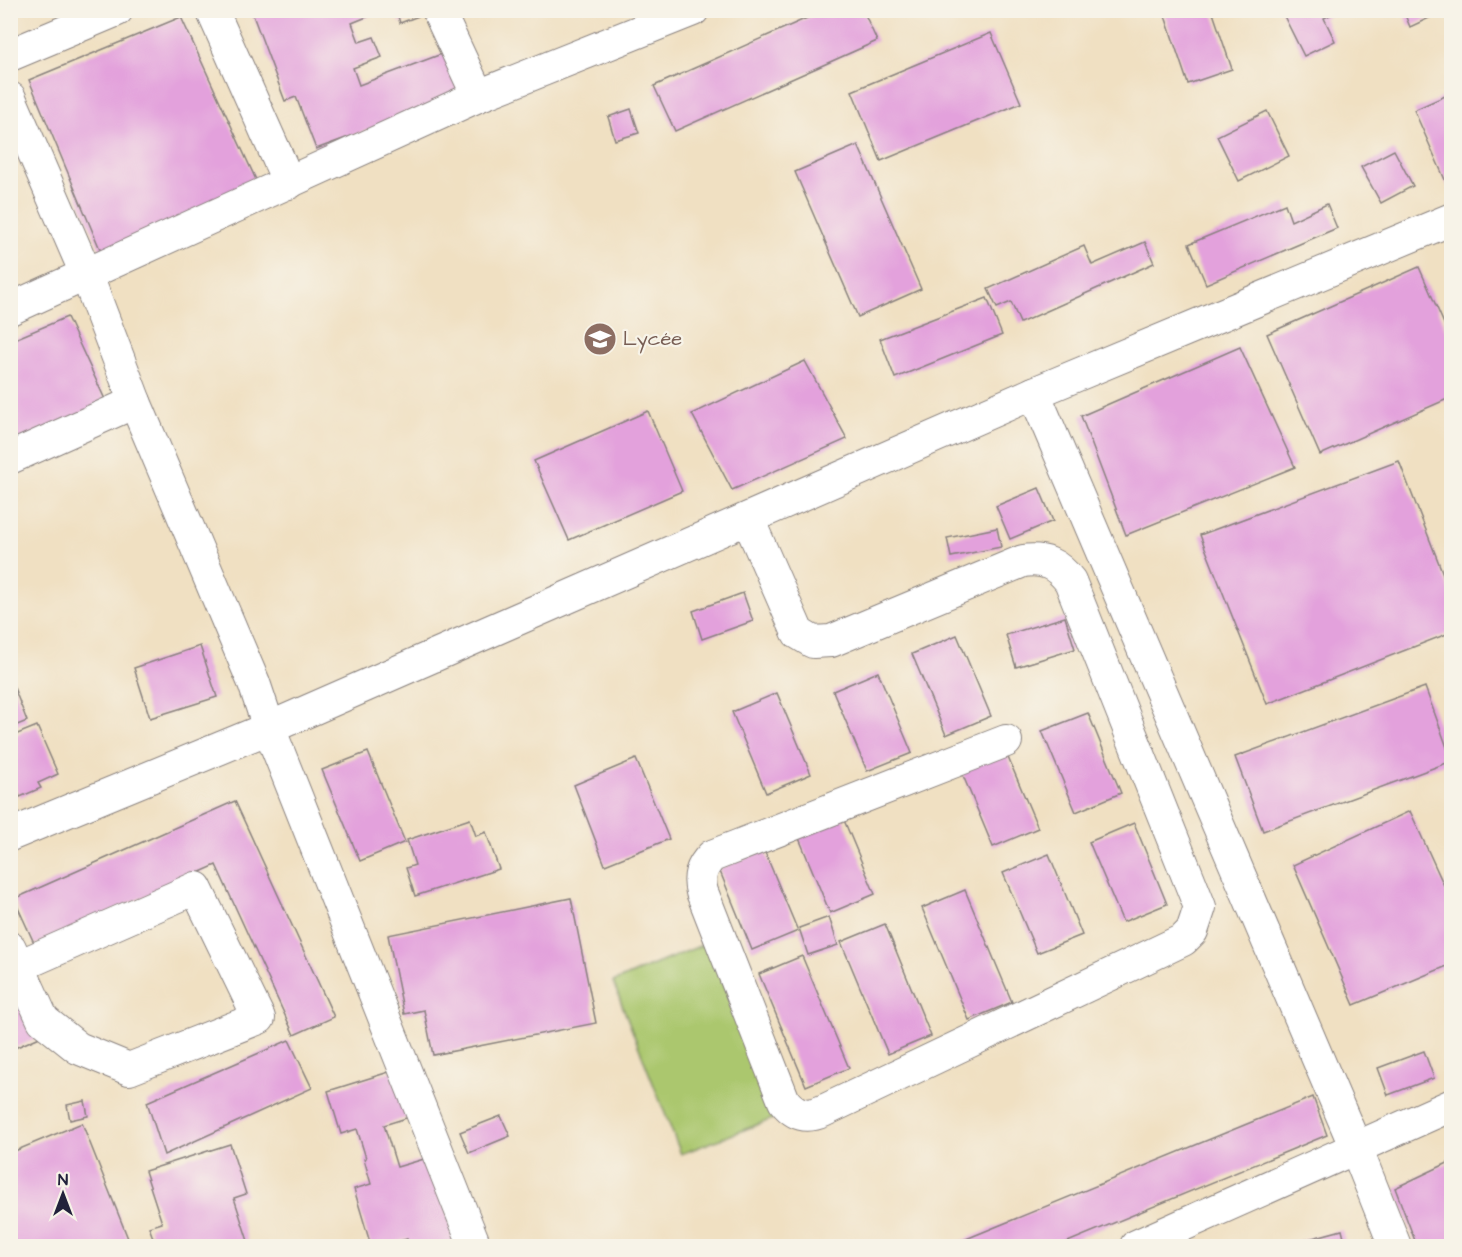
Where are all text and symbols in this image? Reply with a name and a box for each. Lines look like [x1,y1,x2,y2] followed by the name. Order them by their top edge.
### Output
[582,321,618,357] school or university icon: Lycée
[623,325,682,354] place label: Lycée
[33,1164,93,1224] north arrow
[58,1169,68,1191] text: N

